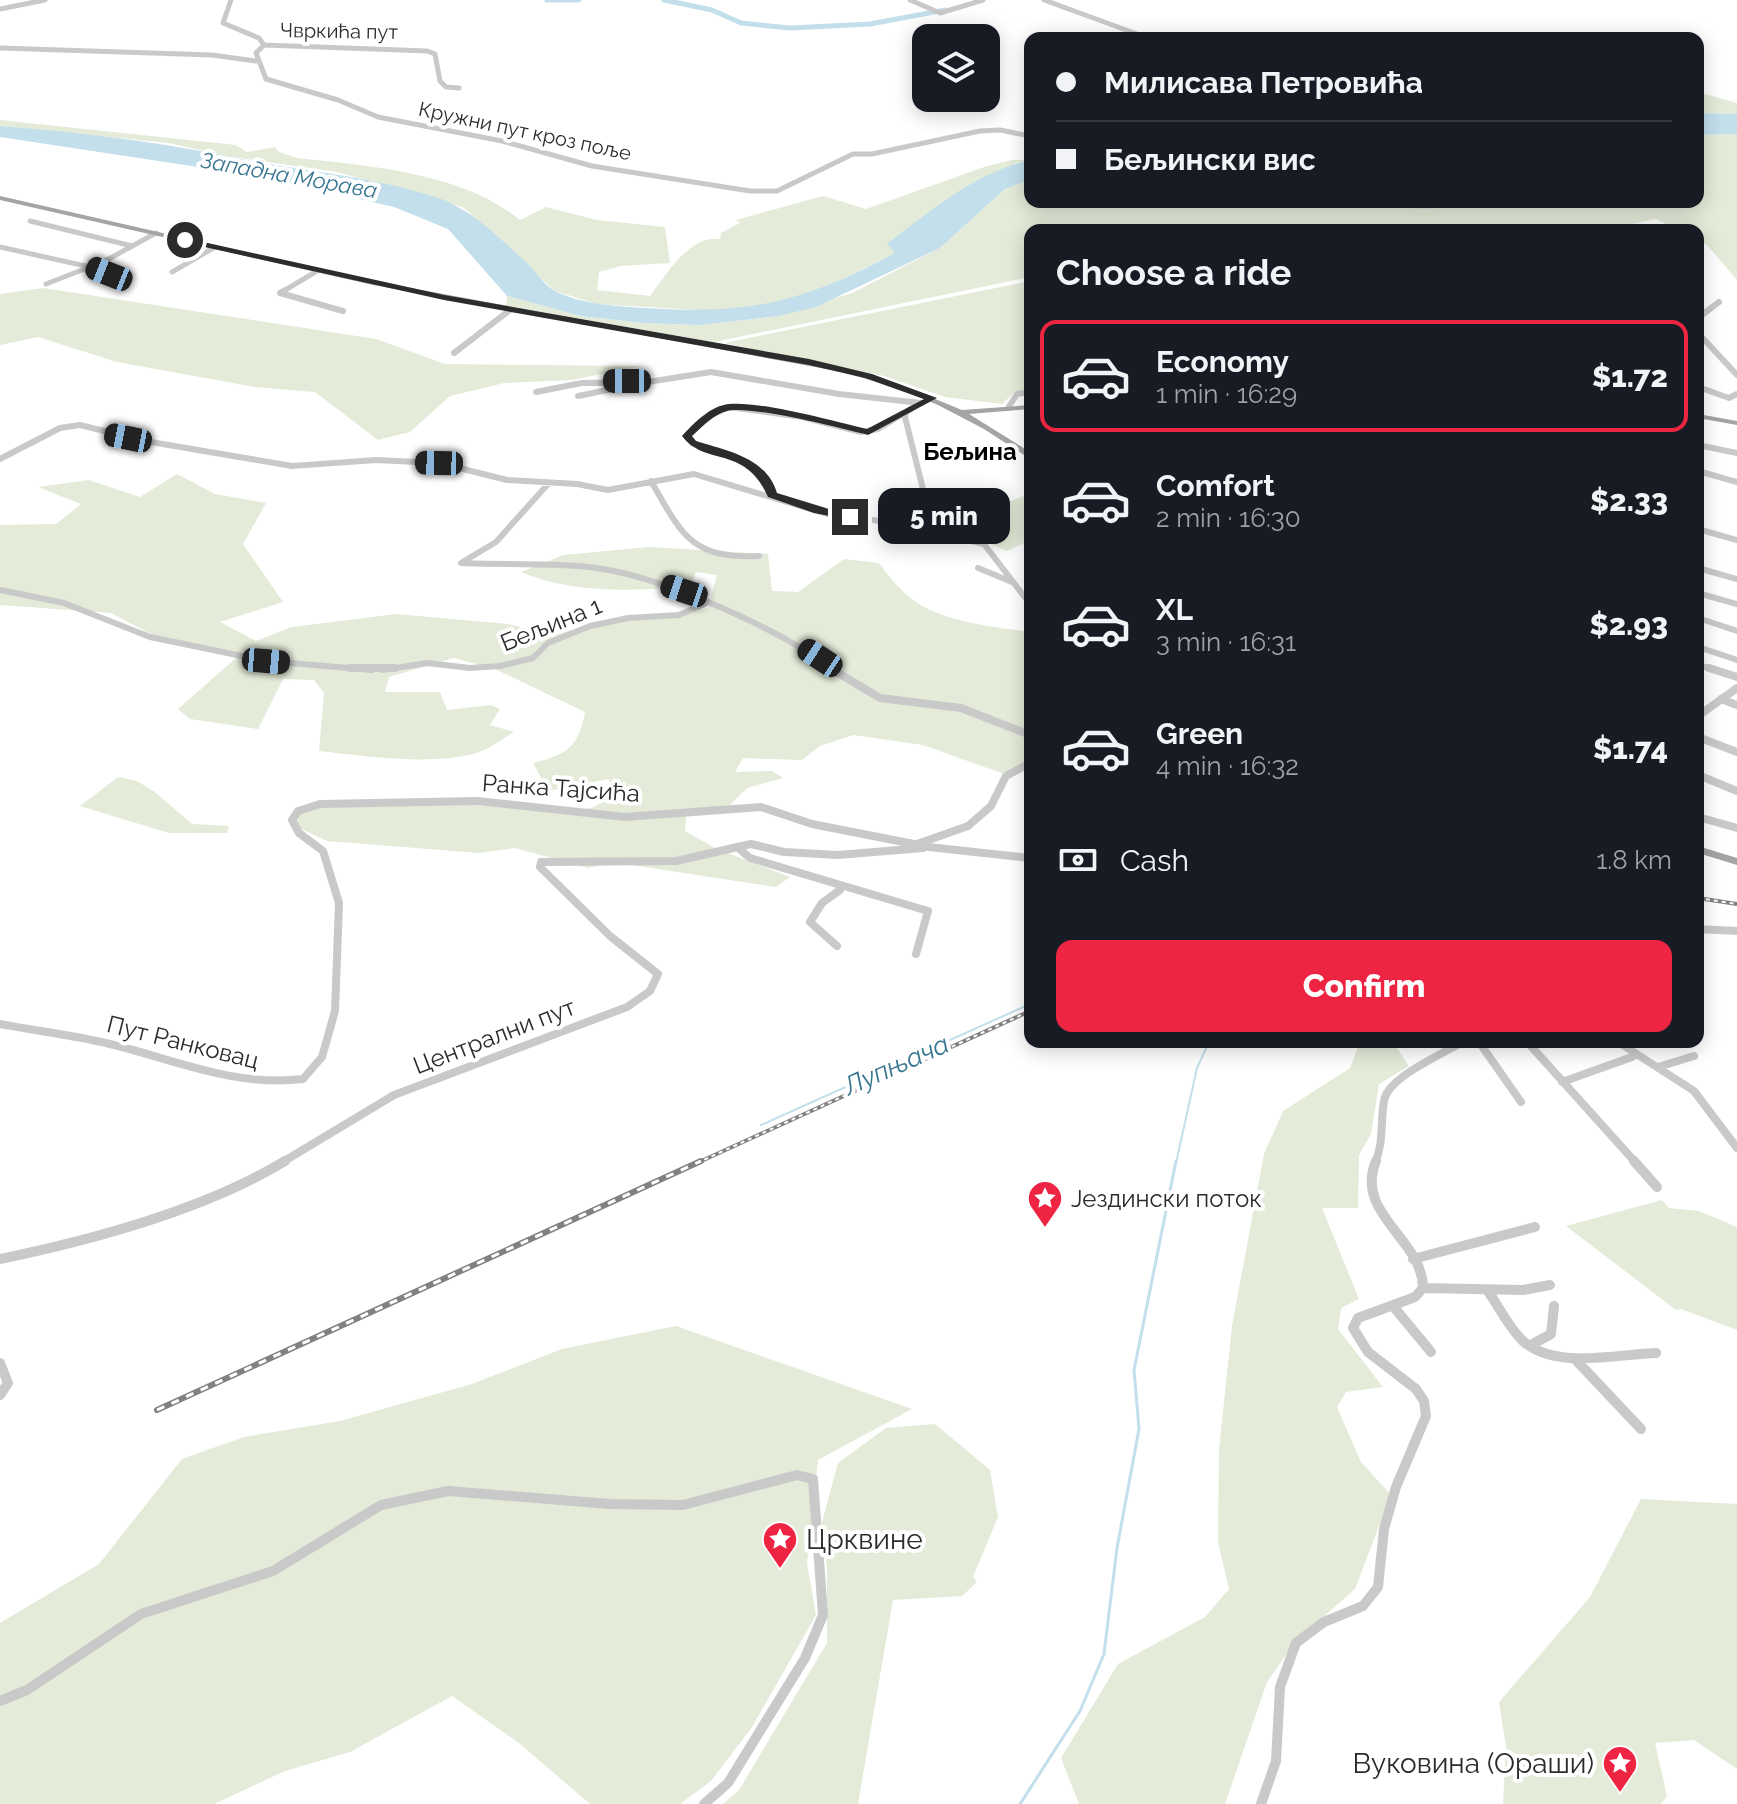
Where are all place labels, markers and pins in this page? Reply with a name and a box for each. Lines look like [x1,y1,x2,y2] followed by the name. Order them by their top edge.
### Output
[1026,1179,1064,1229] place icon: Јездински поток
[1071,1184,1262,1213] place label: Јездински поток
[761,1520,799,1570] place icon: Црквине
[806,1523,923,1556] place label: Црквине
[1601,1744,1639,1794] place icon: Вуковина (Ораши)
[1352,1747,1594,1780] place label: Вуковина (Ораши)

